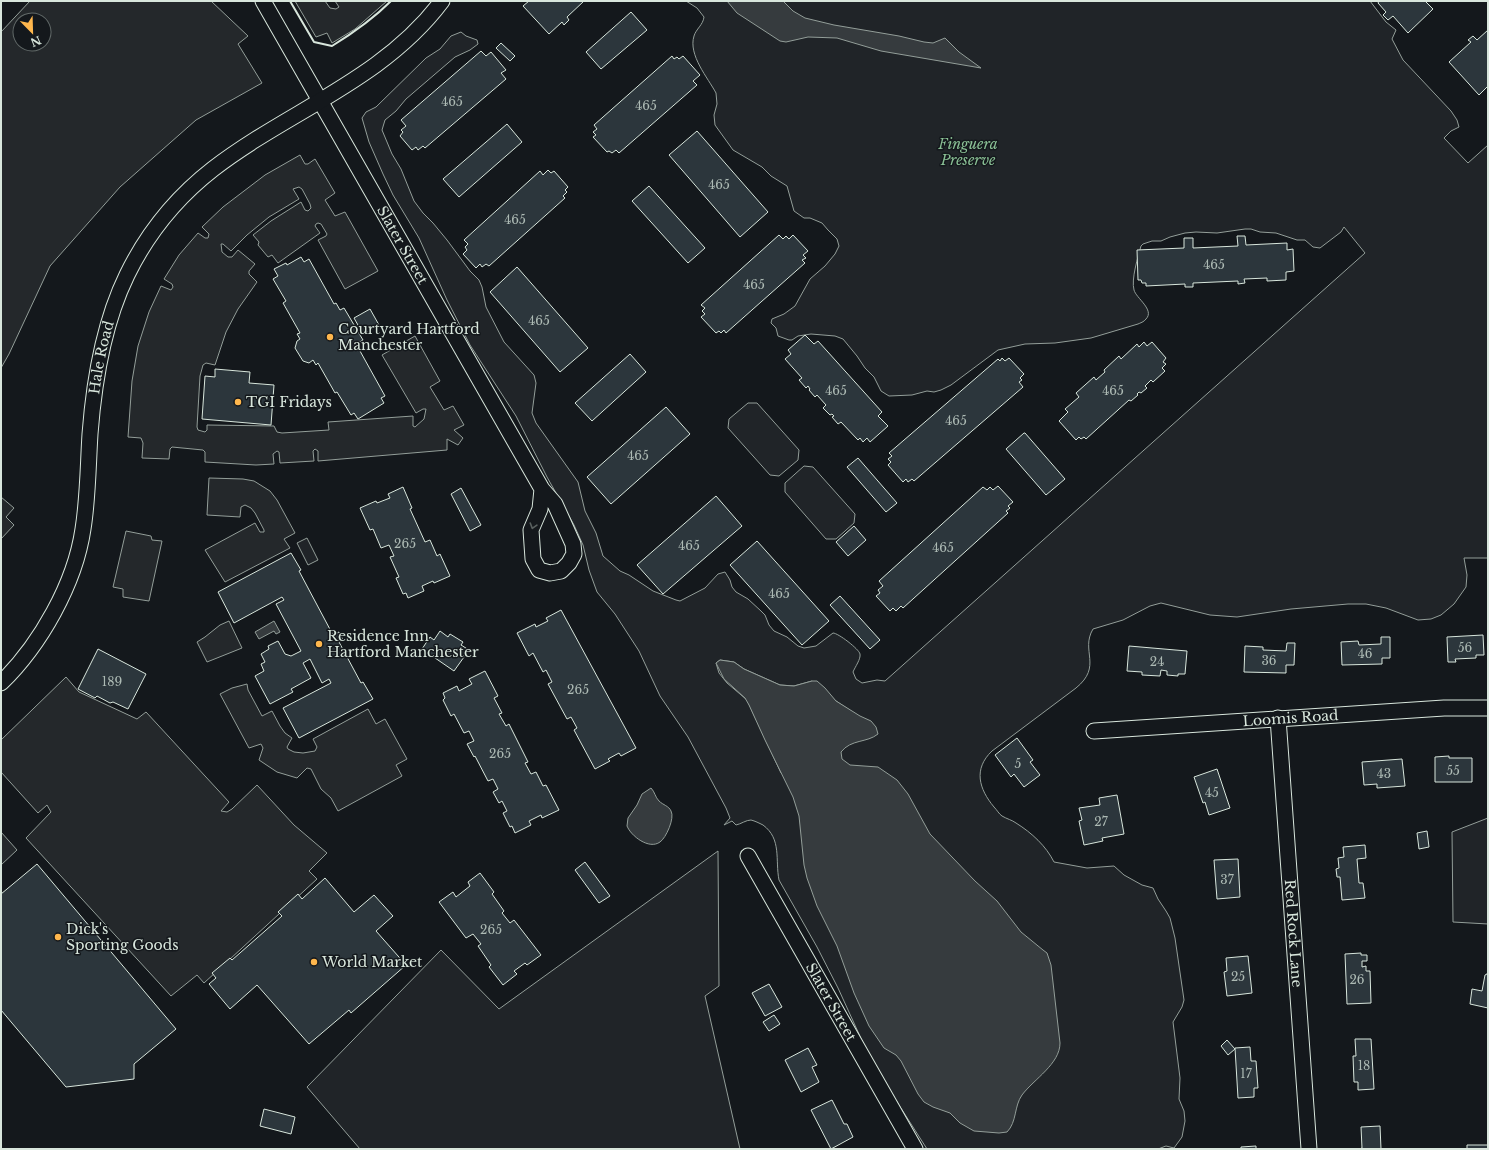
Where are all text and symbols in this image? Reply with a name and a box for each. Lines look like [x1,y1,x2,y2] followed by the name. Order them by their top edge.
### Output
[12,12,52,52] north arrow
[28,33,43,50] text: N
[441,94,463,109] house number: 465
[635,98,657,113] house number: 465
[937,135,998,169] park label: Finguera Preserve
[708,177,730,192] house number: 465
[373,203,432,288] street label: Slater Street
[504,212,526,227] house number: 465
[1203,257,1225,272] house number: 465
[743,277,765,292] house number: 465
[528,313,550,328] house number: 465
[85,318,118,395] street label: Hale Road
[338,320,480,354] place label: Courtyard Hartford Manchester
[325,332,335,342] marker: Courtyard Hartford Manchester
[825,383,847,398] house number: 465
[1102,383,1124,398] house number: 465
[246,393,332,411] place label: TGI Fridays
[233,397,243,407] marker: TGI Fridays
[945,413,967,428] house number: 465
[627,448,649,463] house number: 465
[529,523,538,530] one-way arrow
[394,536,416,551] house number: 265
[678,538,700,553] house number: 465
[932,540,954,555] house number: 465
[768,586,790,601] house number: 465
[327,627,479,661] place label: Residence Inn Hartford Manchester
[314,639,324,649] marker: Residence Inn Hartford Manchester
[1458,640,1473,655] house number: 56
[1358,646,1373,661] house number: 46
[1261,653,1277,668] house number: 36
[1150,654,1164,669] house number: 24
[102,674,122,689] house number: 189
[567,682,589,697] house number: 265
[1242,706,1340,730] street label: Loomis Road
[489,746,511,761] house number: 265
[1015,756,1022,771] house number: 5
[1446,763,1460,778] house number: 55
[1377,766,1391,781] house number: 43
[1205,785,1219,800] house number: 45
[1094,814,1109,829] house number: 27
[1220,872,1235,887] house number: 37
[1281,879,1306,988] street label: Red Rock Lane
[66,920,179,954] place label: Dick's Sporting Goods
[480,922,502,937] house number: 265
[53,932,63,942] marker: Dick's Sporting Goods
[321,953,423,971] place label: World Market
[309,957,319,967] marker: World Market
[802,960,861,1045] street label: Slater Street
[1231,969,1245,984] house number: 25
[1349,972,1365,987] house number: 26
[1358,1058,1370,1073] house number: 18
[1240,1066,1253,1081] house number: 17

